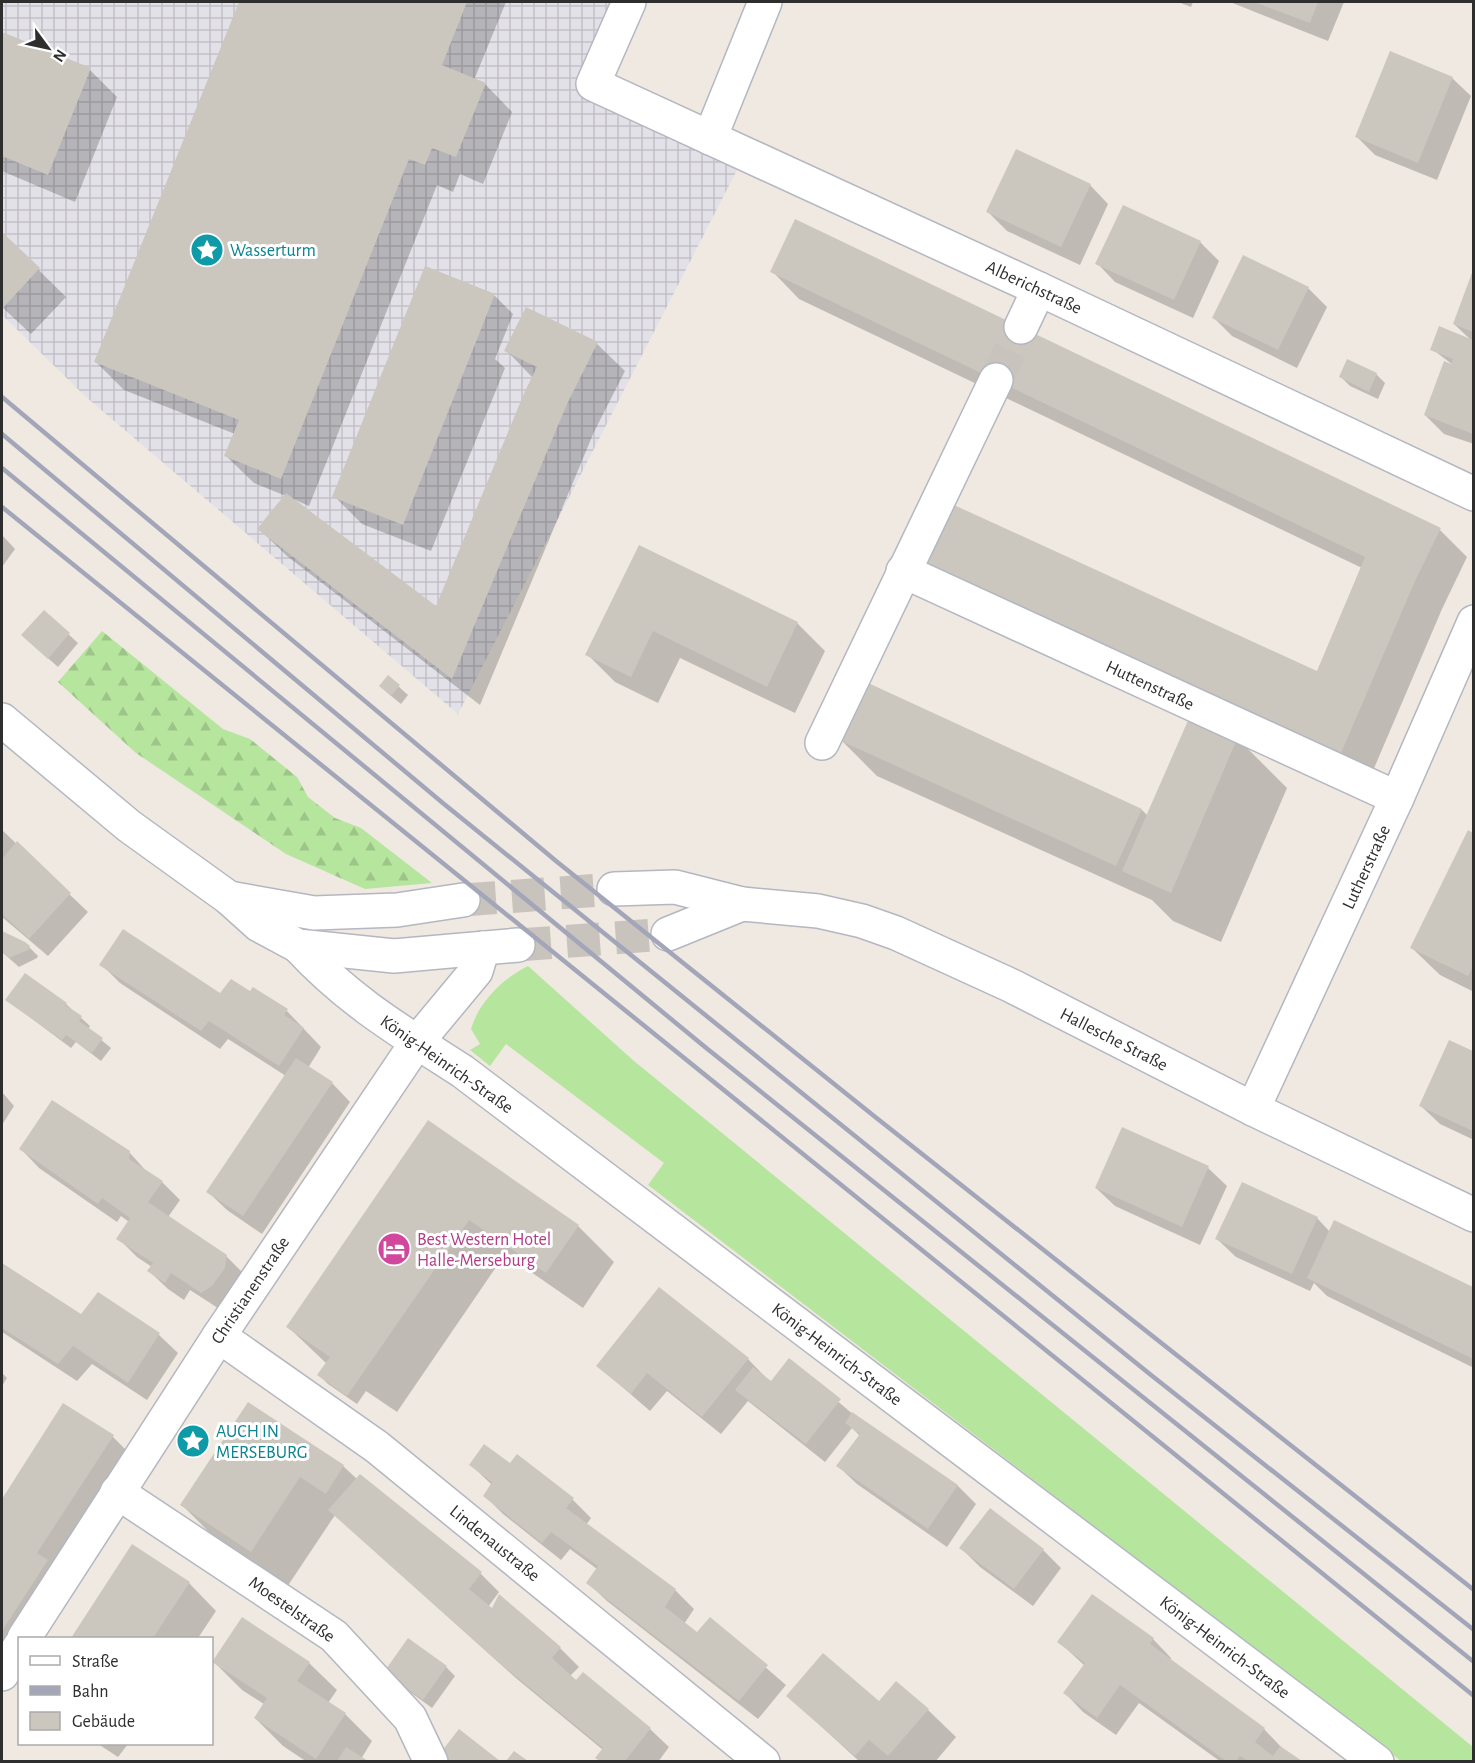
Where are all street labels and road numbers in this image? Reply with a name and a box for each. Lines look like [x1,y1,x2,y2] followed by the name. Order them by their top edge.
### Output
[983,258,1084,318] street label: Alberichstraße
[1103,658,1196,714] street label: Huttenstraße
[1340,823,1394,912] street label: Lutherstraße
[1057,1005,1170,1075] street label: Hallesche Straße
[377,1012,516,1117] street label: König-Heinrich-Straße
[208,1234,293,1347] street label: Christianenstraße
[768,1300,905,1409] street label: König-Heinrich-Straße
[446,1502,543,1585] street label: Lindenaustraße
[245,1574,338,1646] street label: Moestelstraße
[1156,1593,1293,1702] street label: König-Heinrich-Straße

